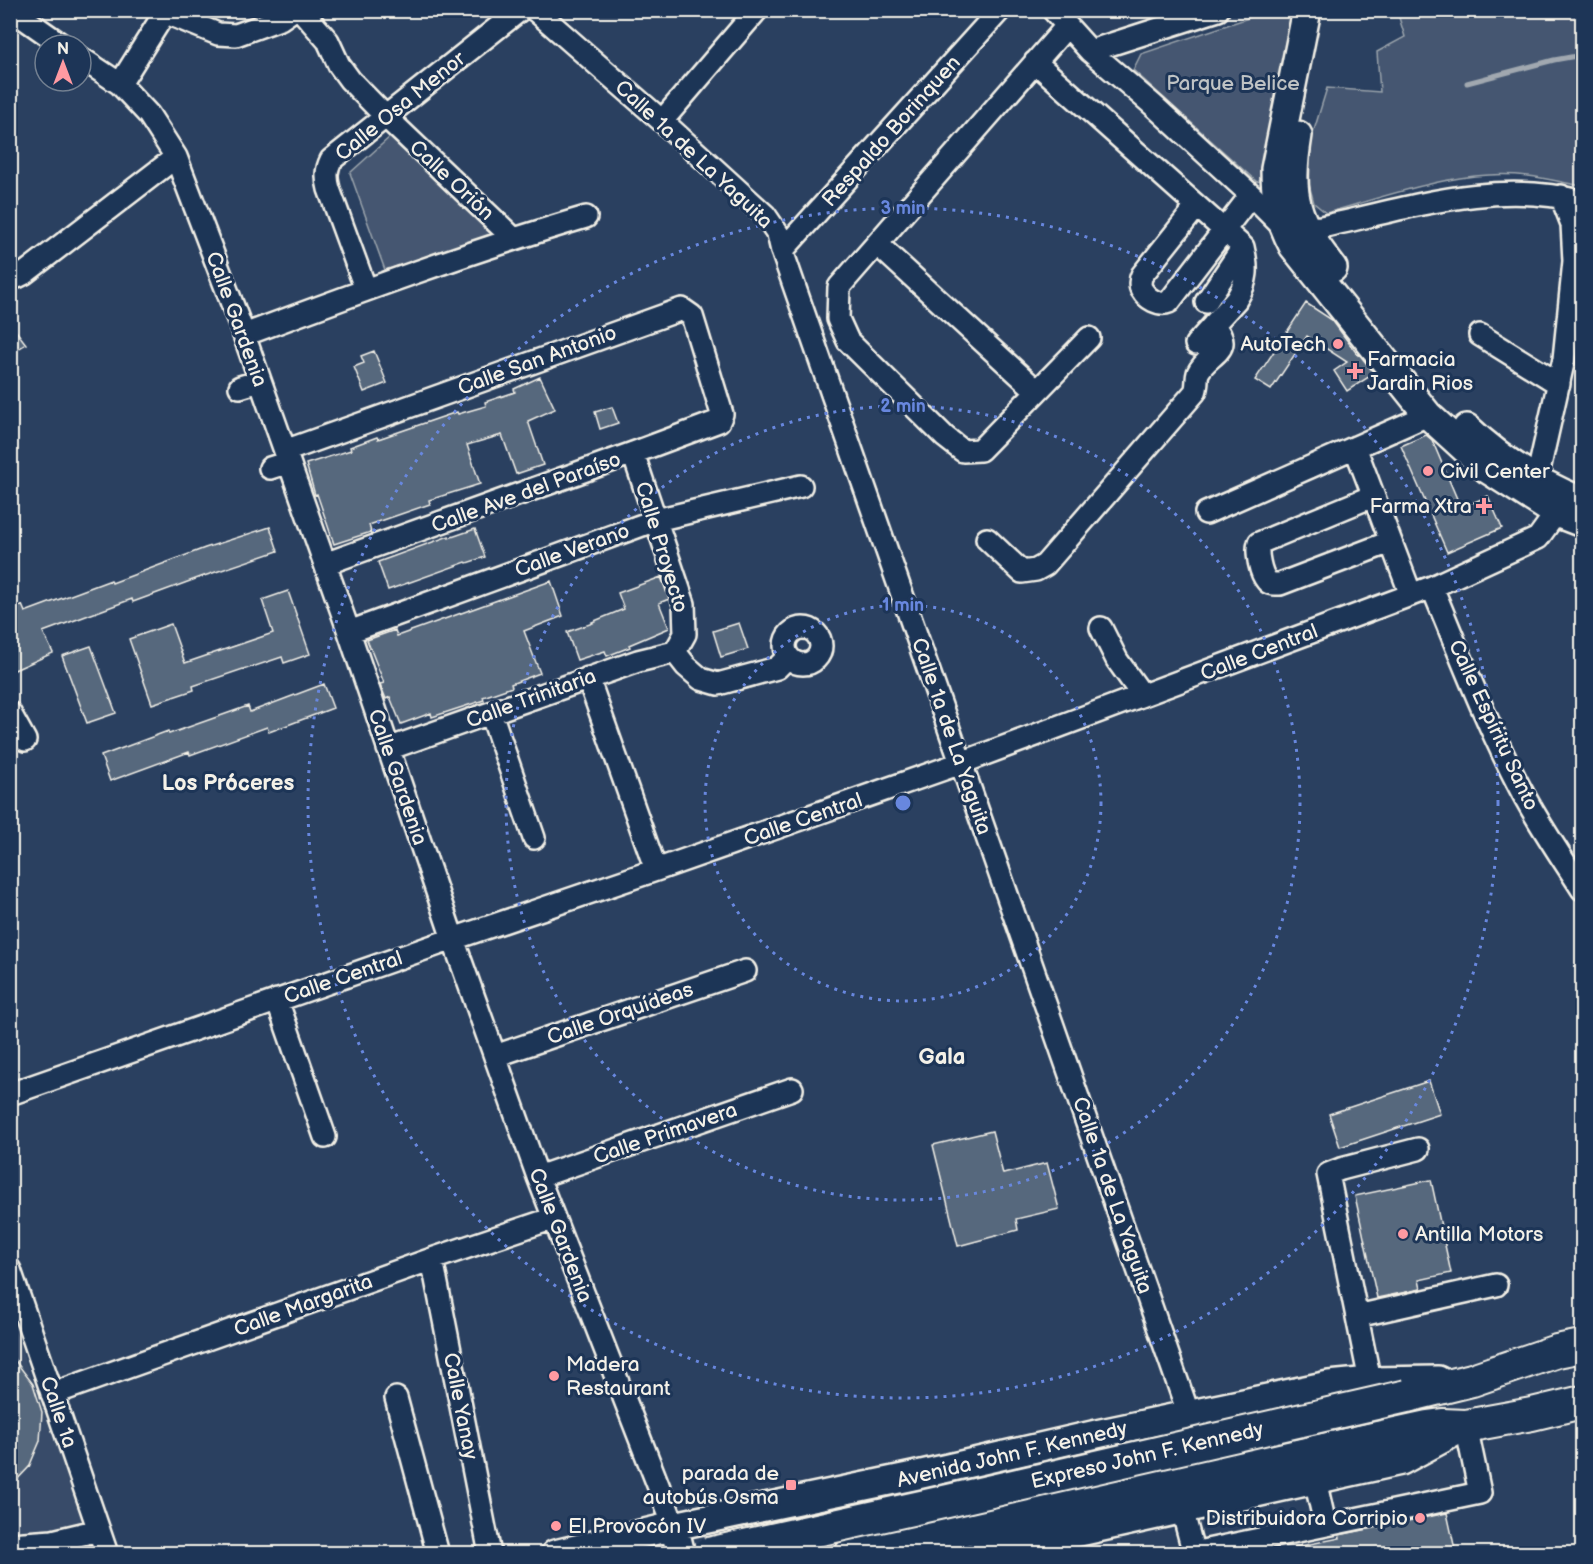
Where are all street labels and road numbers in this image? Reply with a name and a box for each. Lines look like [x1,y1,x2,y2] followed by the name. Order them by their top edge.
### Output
[330,46,471,166] street label: Calle Osa Menor
[817,51,966,212] street label: Respaldo Borinquen
[610,75,778,234] street label: Calle 1a de La Yaguita
[404,135,499,226] street label: Calle Orión
[200,248,273,390] street label: Calle Gardenia
[454,320,620,401] street label: Calle San Antonio
[428,447,624,538] street label: Calle Ave del Paraíso
[630,479,693,616] street label: Calle Proyecto
[511,518,633,583] street label: Calle Verano
[1197,619,1321,686] street label: Calle Central
[906,634,997,838] street label: Calle 1a de La Yaguita
[1443,636,1544,815] street label: Calle Espíritu Santo
[463,663,600,734] street label: Calle Trinitaria
[363,706,432,848] street label: Calle Gardenia
[741,788,866,851] street label: Calle Central
[281,946,406,1009] street label: Calle Central
[544,977,697,1050] street label: Calle Orquídeas
[1067,1093,1158,1297] street label: Calle 1a de La Yaguita
[590,1097,740,1170] street label: Calle Primavera
[523,1164,598,1306] street label: Calle Gardenia
[230,1269,376,1342] street label: Calle Margarita
[438,1351,483,1462] street label: Calle Yanay
[35,1373,82,1451] street label: Calle 1a
[895,1416,1130,1493] street label: Avenida John F. Kennedy
[1028,1416,1266,1494] street label: Expreso John F. Kennedy

